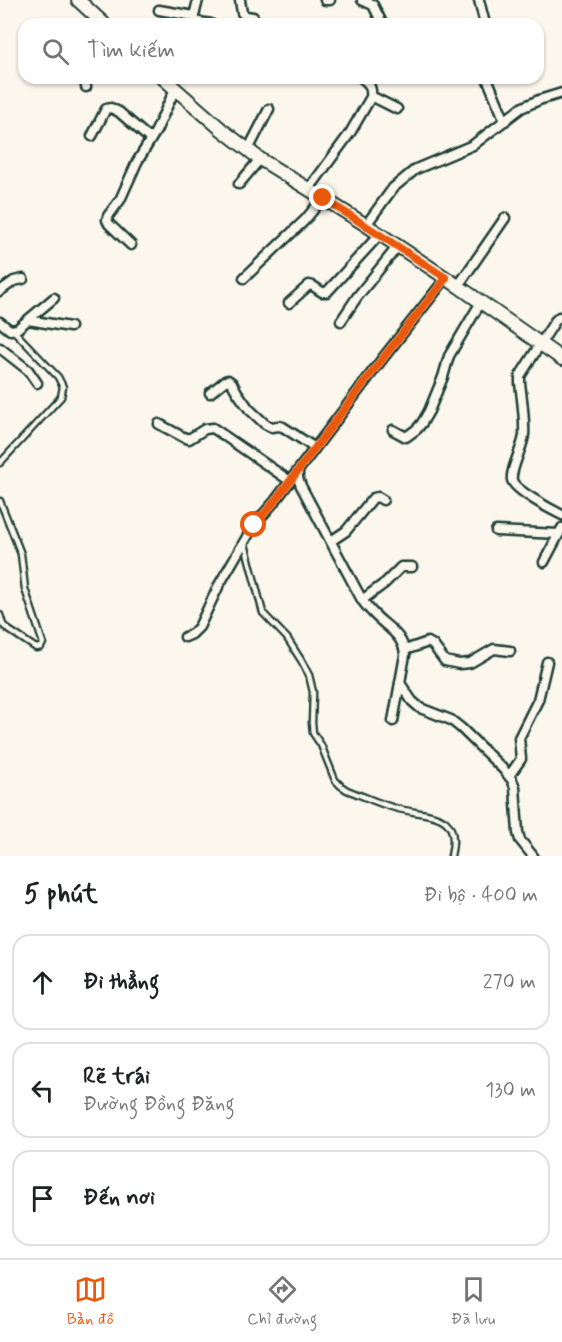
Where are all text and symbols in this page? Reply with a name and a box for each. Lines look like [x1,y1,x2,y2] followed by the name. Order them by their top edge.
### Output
[18,18,544,84] search box
[39,35,72,68] icon: search
[87,37,175,65] text: Tìm kiếm
[309,184,335,210] route end
[240,511,266,537] route start
[24,878,98,912] text: 5 phút
[423,882,538,909] text: Đi bộ · 400 m
[26,966,59,999] icon: ahead
[83,968,159,996] text: Đi thẳng
[483,969,536,996] text: 270 m
[83,1063,150,1091] text: Rẽ trái
[26,1074,59,1107] icon: left
[485,1077,536,1104] text: 130 m
[83,1091,235,1118] text: Đường Đồng Đăng
[26,1182,59,1215] icon: arrive
[83,1184,155,1212] text: Đến nơi
[67,1273,114,1330] tab: Bản đồ
[247,1273,317,1330] tab: Chỉ đường
[451,1273,495,1330] tab: Đã lưu

